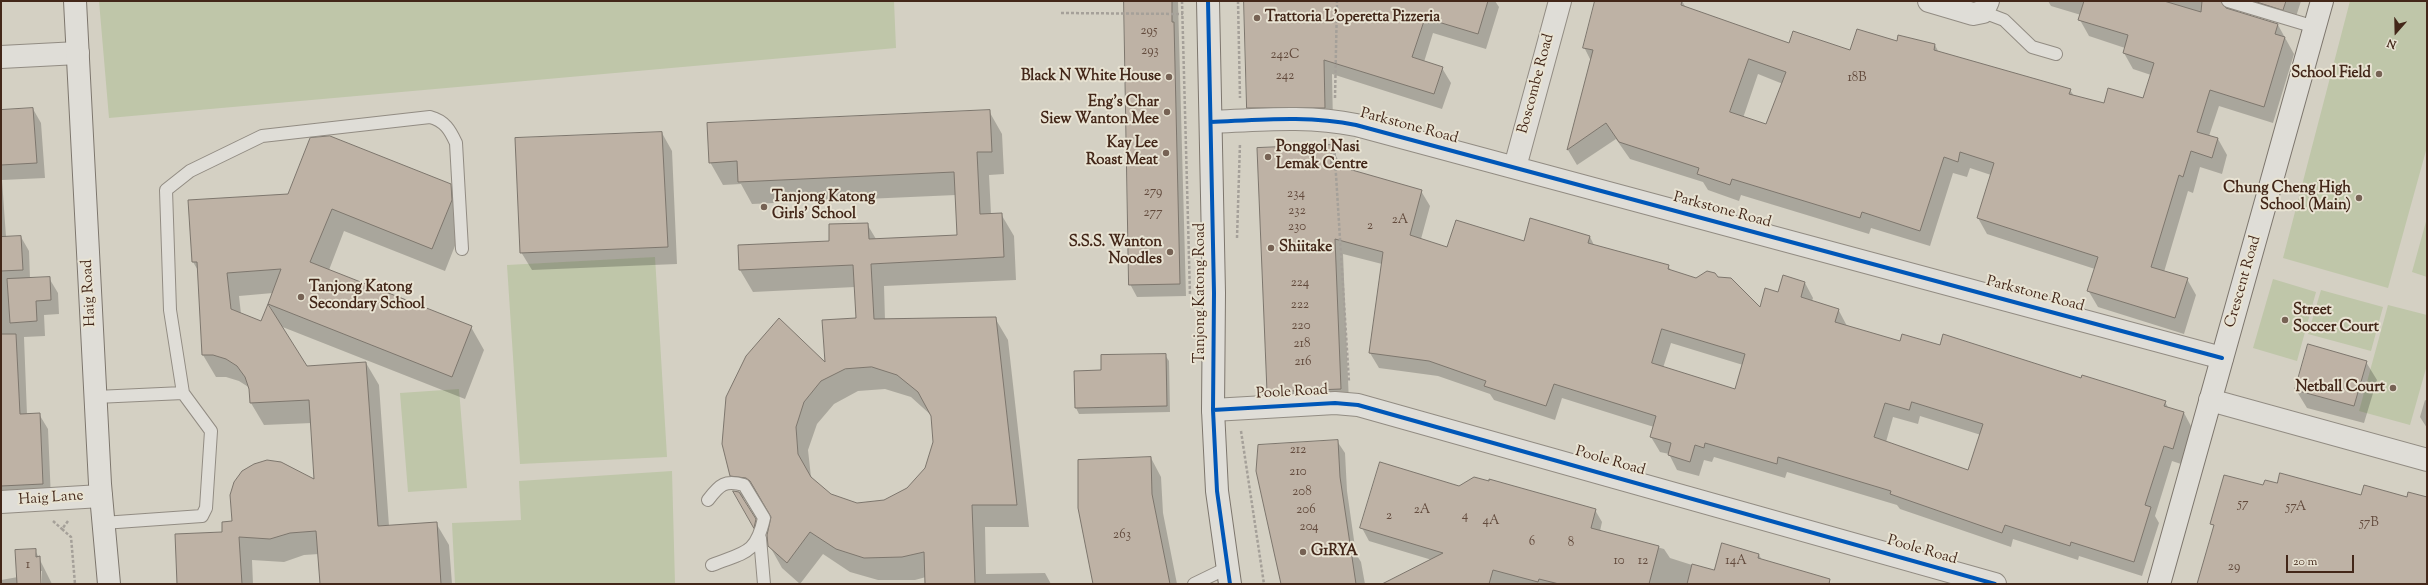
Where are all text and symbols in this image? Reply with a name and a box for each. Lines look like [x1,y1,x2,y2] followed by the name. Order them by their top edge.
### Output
[1265,9,1440,27] place label: Trattoria L'operetta Pizzeria
[2376,12,2416,52] north arrow
[1252,13,1262,23] marker: Trattoria L'operetta Pizzeria
[1141,24,1157,40] house number: 295
[1515,32,1559,136] street label: Boscombe Road
[2385,34,2399,52] text: N
[1141,44,1159,60] house number: 293
[1270,48,1300,64] house number: 242C
[2291,65,2371,83] place label: School Field
[1021,68,1161,86] place label: Black N White House
[1276,69,1294,85] house number: 242
[2374,69,2384,79] marker: School Field
[1847,71,1867,87] house number: 18B
[1164,72,1174,82] marker: Black N White House
[1040,94,1159,129] place label: Eng's Char Siew Wanton Mee
[1358,105,1460,149] street label: Parkstone Road
[1162,107,1172,117] marker: Eng's Char Siew Wanton Mee
[1086,135,1158,170] place label: Kay Lee Roast Meat
[1276,139,1368,174] place label: Ponggol Nasi Lemak Centre
[1161,148,1171,158] marker: Kay Lee Roast Meat
[1263,152,1273,162] marker: Ponggol Nasi Lemak Centre
[2223,180,2351,215] place label: Chung Cheng High School (Main)
[1144,185,1162,201] house number: 279
[1287,187,1305,203] house number: 234
[772,189,875,224] place label: Tanjong Katong Girls' School
[1671,189,1773,233] street label: Parkstone Road
[2354,193,2364,203] marker: Chung Cheng High School (Main)
[759,202,769,212] marker: Tanjong Katong Girls' School
[1288,204,1306,220] house number: 232
[1143,206,1163,222] house number: 277
[1392,213,1408,229] house number: 2A
[1367,219,1373,235] house number: 2
[1288,220,1306,236] house number: 230
[1192,223,1210,363] street label: Tanjong Katong Road
[1069,234,1162,269] place label: S.S.S. Wanton Noodles
[2222,234,2266,330] street label: Crescent Road
[1279,239,1332,257] place label: Shiitake
[1266,243,1276,253] marker: Shiitake
[1165,247,1175,257] marker: S.S.S. Wanton Noodles
[79,259,101,327] street label: Haig Road
[1984,273,2086,317] street label: Parkstone Road
[1291,276,1309,292] house number: 224
[309,279,425,314] place label: Tanjong Katong Secondary School
[296,292,306,302] marker: Tanjong Katong Secondary School
[1291,298,1309,314] house number: 222
[2293,302,2379,337] place label: Street Soccer Court
[2280,315,2290,325] marker: Street Soccer Court
[1291,319,1311,335] house number: 220
[1293,337,1311,353] house number: 218
[1295,355,1311,371] house number: 216
[2295,379,2385,397] place label: Netball Court
[1256,382,1328,404] street label: Poole Road
[2388,383,2398,393] marker: Netball Court
[1290,443,1306,459] house number: 212
[1573,443,1647,481] street label: Poole Road
[1289,465,1307,481] house number: 210
[1292,485,1312,501] house number: 208
[18,488,84,510] street label: Haig Lane
[2238,497,2248,513] house number: 57
[2286,500,2306,516] house number: 57A
[1296,503,1316,519] house number: 206
[1414,503,1430,519] house number: 2A
[1386,509,1392,525] house number: 2
[1462,509,1468,525] house number: 4
[1482,514,1500,530] house number: 4A
[2359,516,2379,532] house number: 57B
[1300,520,1318,536] house number: 204
[1113,528,1131,544] house number: 263
[1885,532,1959,570] street label: Poole Road
[1529,535,1535,551] house number: 6
[1568,536,1574,552] house number: 8
[1311,543,1358,561] place label: G1RYA
[1298,547,1308,557] marker: G1RYA
[2288,547,2356,573] scale bar
[2293,553,2317,571] text: 20 m
[1613,554,1625,570] house number: 10
[1638,554,1648,570] house number: 12
[1725,554,1747,570] house number: 14A
[26,558,30,574] house number: 1
[2228,560,2240,576] house number: 29

